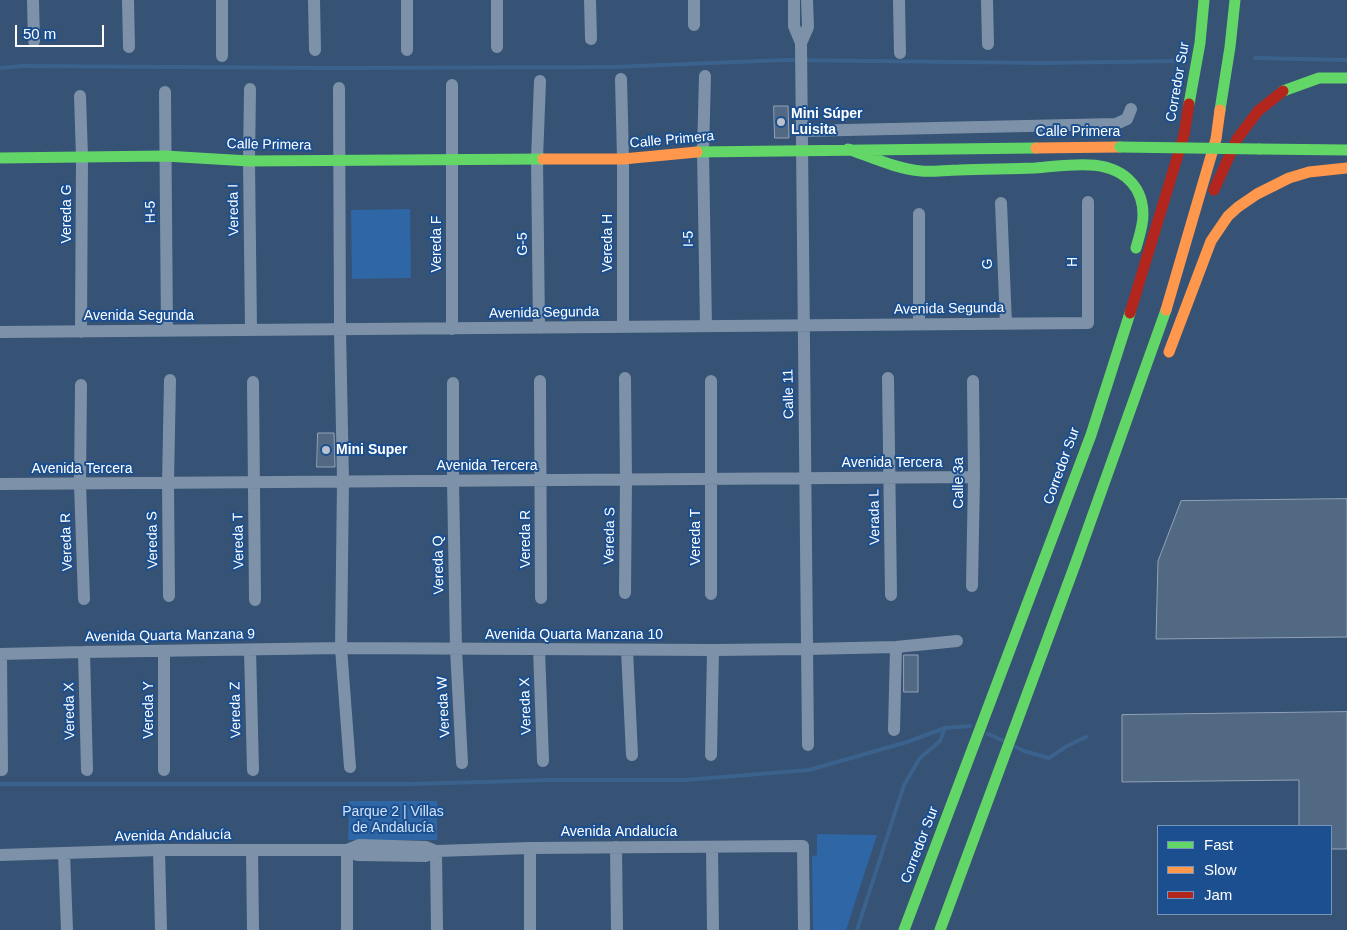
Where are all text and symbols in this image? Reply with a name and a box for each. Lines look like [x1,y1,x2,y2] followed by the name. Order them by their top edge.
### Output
[18,15,106,47] scale bar
[23,25,56,42] text: 50 m
[1163,41,1193,123] street label: Corredor Sur
[791,106,863,138] place label: Mini Súper Luisita
[775,116,787,128] marker: Mini Súper Luisita
[1036,124,1120,140] street label: Calle Primera
[629,128,715,152] street label: Calle Primera
[226,136,312,154] street label: Calle Primera
[59,184,75,244] street label: Vereda G
[225,184,243,236] street label: Vereda I
[142,201,160,223] street label: H-5
[600,214,616,272] street label: Vereda H
[429,216,445,272] street label: Vereda F
[680,231,698,247] street label: I-5
[514,232,532,256] street label: G-5
[1065,257,1081,267] street label: H
[979,258,997,270] street label: G
[894,300,1004,318] street label: Avenida Segunda
[489,304,599,322] street label: Avenida Segunda
[84,308,194,324] street label: Avenida Segunda
[780,369,798,419] street label: Calle 11
[1040,425,1084,507] street label: Corredor Sur
[336,442,408,458] place label: Mini Super
[320,444,332,456] marker: Mini Super
[842,455,942,471] street label: Avenida Tercera
[951,457,967,509] street label: Calle 3a
[437,458,537,474] street label: Avenida Tercera
[32,461,132,477] street label: Avenida Tercera
[866,489,884,545] street label: Verada L
[601,507,619,565] street label: Vereda S
[688,509,704,565] street label: Vereda T
[518,510,534,568] street label: Vereda R
[144,511,162,569] street label: Vereda S
[230,512,248,570] street label: Vereda T
[58,513,76,571] street label: Vereda R
[430,535,448,595] street label: Vereda Q
[85,626,255,646] street label: Avenida Quarta Manzana 9
[485,627,663,643] street label: Avenida Quarta Manzana 10
[434,676,454,738] street label: Vereda W
[517,677,535,735] street label: Vereda X
[141,681,157,739] street label: Vereda Y
[227,681,245,739] street label: Vereda Z
[61,682,79,740] street label: Vereda X
[342,804,444,836] park label: Parque 2 | Villas de Andalucía
[898,804,942,886] street label: Corredor Sur
[561,824,677,840] street label: Avenida Andalucía
[1157,825,1332,915] legend
[115,827,231,845] street label: Avenida Andalucía
[1204,836,1233,853] text: Fast
[1204,861,1237,878] text: Slow
[1204,886,1232,903] text: Jam

